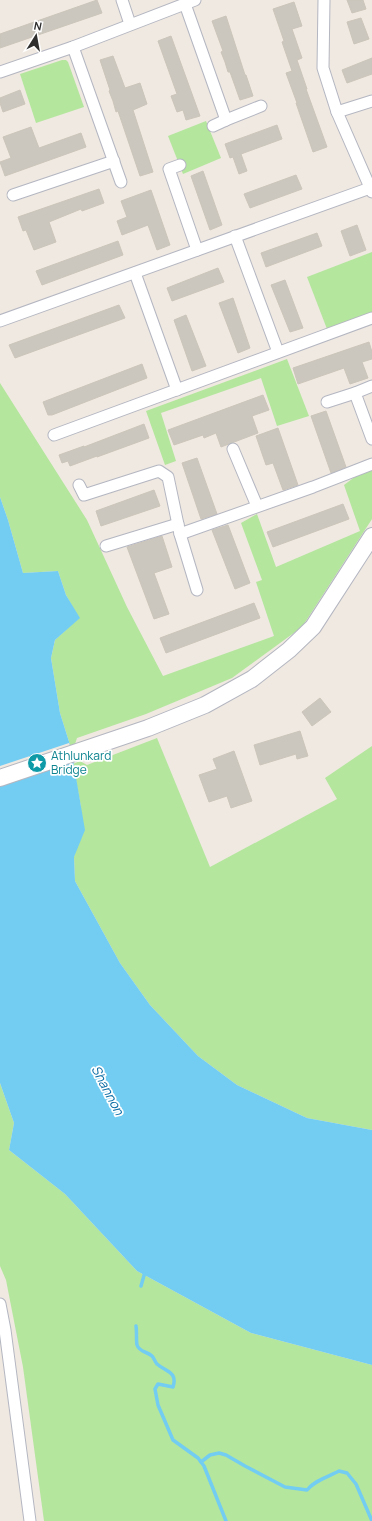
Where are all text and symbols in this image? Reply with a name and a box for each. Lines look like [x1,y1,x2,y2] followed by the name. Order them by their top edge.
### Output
[16,16,56,56] north arrow
[33,18,43,34] text: N
[51,747,111,778] place label: Athlunkard Bridge
[26,752,48,774] place icon: Athlunkard Bridge
[87,1062,129,1119] water label: Shannon

